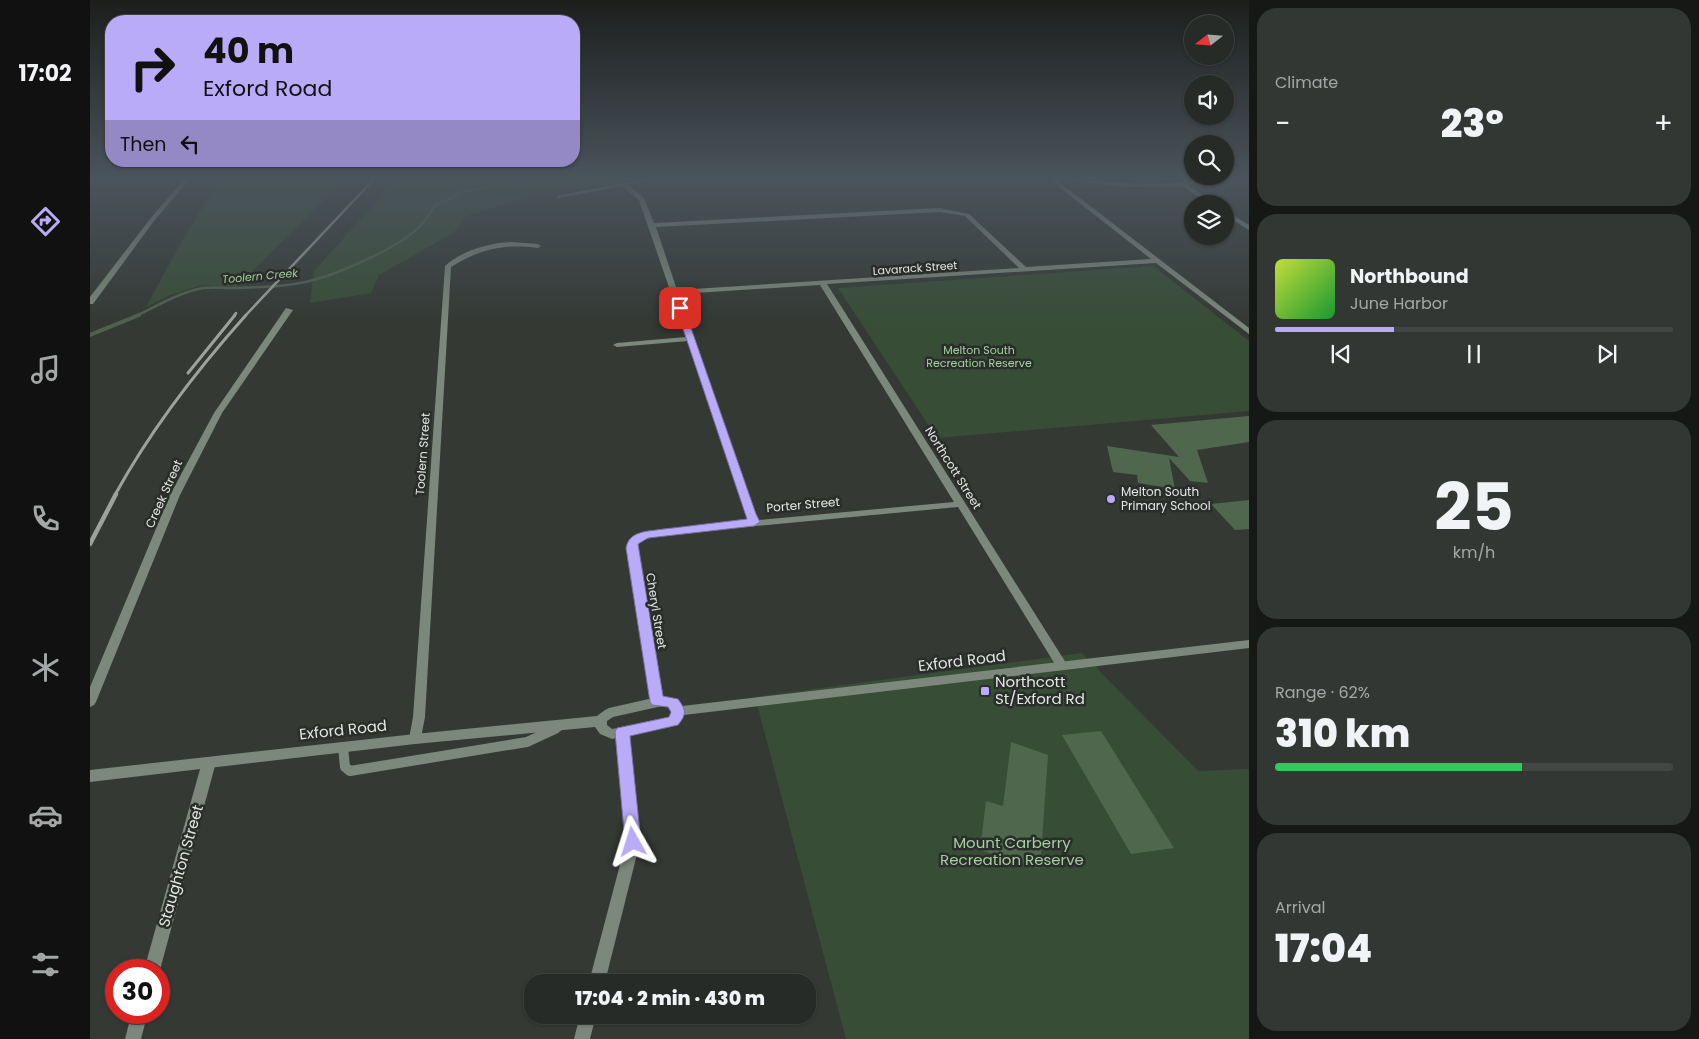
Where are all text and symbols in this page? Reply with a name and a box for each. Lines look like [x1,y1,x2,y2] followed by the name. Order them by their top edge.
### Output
[1184,15,1234,65] north arrow
[1184,15,1234,245] map controls
[203,26,294,75] text: 40 m
[120,35,185,100] icon: right
[18,58,72,89] text: 17:02
[1275,71,1338,94] text: Climate
[203,73,332,104] text: Exford Road
[1184,75,1234,125] button: sound
[1441,97,1504,150] text: 23°
[1275,104,1290,143] text: −
[1654,104,1673,143] text: +
[176,130,204,158] icon: left
[120,131,166,158] text: Then
[1184,135,1234,185] button: search
[1184,195,1234,245] button: layers
[28,204,63,239] icon: directions
[872,257,958,279] street label: Lavarack Street
[1350,263,1469,290] text: Northbound
[222,265,300,287] water label: Toolern Creek
[659,287,701,329] pin
[1350,292,1448,315] text: June Harbor
[666,294,694,322] icon: arrive
[1327,340,1355,368] icon: previous
[1460,340,1488,368] icon: pause
[1593,340,1621,368] icon: next
[926,342,1032,371] park label: Melton South Recreation Reserve
[28,352,63,387] icon: music
[411,412,434,496] street label: Toolern Street
[921,423,986,512] street label: Northcott Street
[141,457,186,531] street label: Creek Street
[1434,462,1514,553] text: 25
[1121,483,1211,514] place label: Melton South Primary School
[765,493,840,516] street label: Porter Street
[1105,493,1117,505] marker: Melton South Primary School
[28,501,63,536] icon: phone
[1453,541,1495,564] text: km/h
[642,572,671,650] street label: Cheryl Street
[917,645,1007,676] street label: Exford Road
[28,650,63,685] icon: climate
[995,671,1085,709] place label: Northcott St/Exford Rd
[1275,681,1370,704] text: Range · 62%
[979,685,991,697] marker: Northcott St/Exford Rd
[1275,707,1410,760] text: 310 km
[298,714,388,745] street label: Exford Road
[28,798,63,833] icon: car
[153,802,208,929] street label: Staughton Street
[606,815,658,867] position arrow
[940,832,1084,870] park label: Mount Carberry Recreation Reserve
[1275,896,1325,919] text: Arrival
[1275,922,1372,975] text: 17:04
[28,947,63,982] icon: filters
[105,959,170,1024] speed limit sign: 30
[575,985,765,1012] text: 17:04 · 2 min · 430 m

